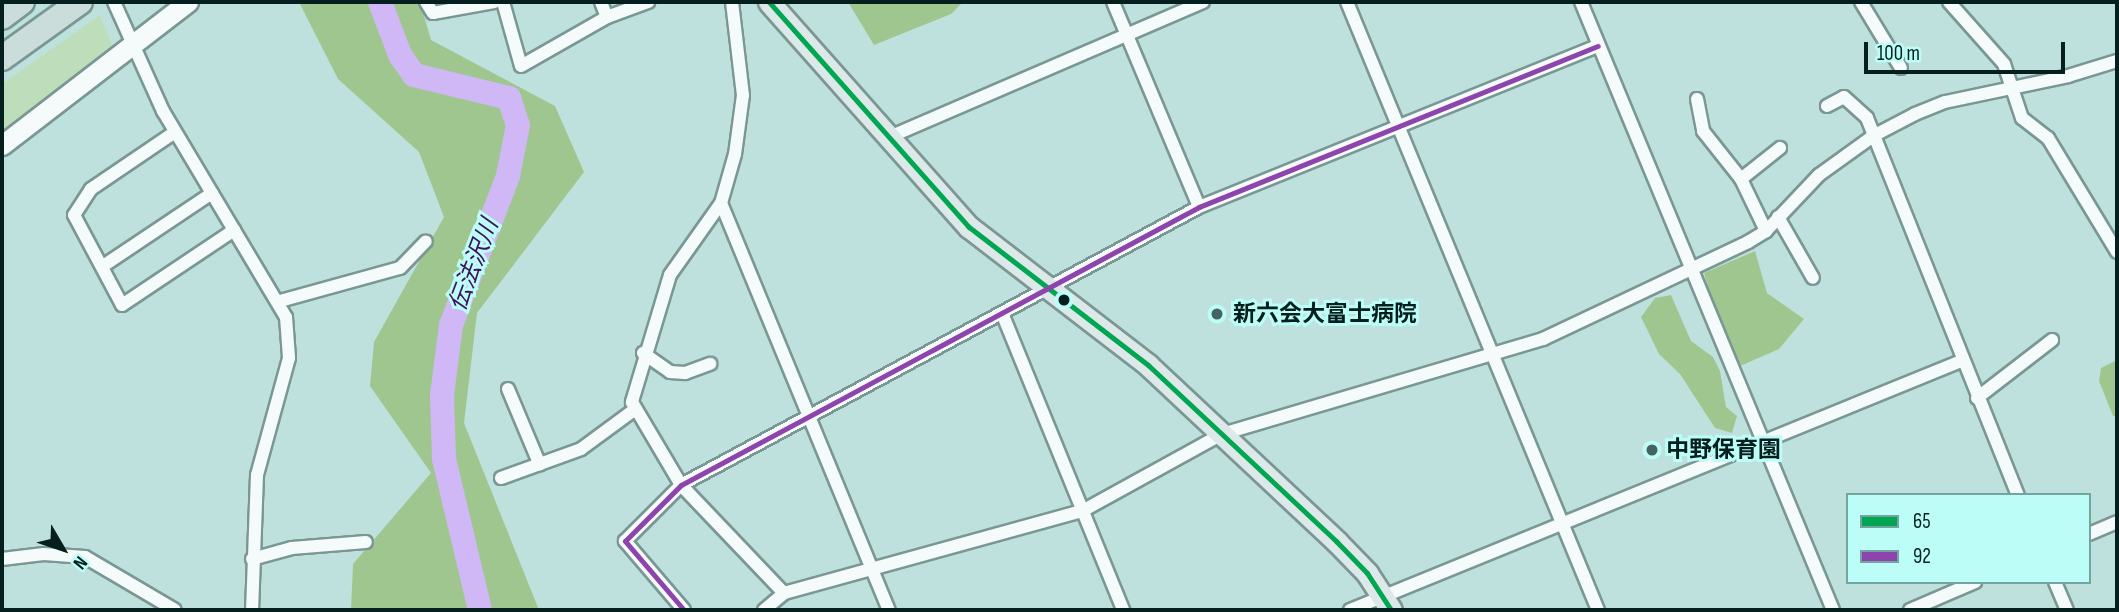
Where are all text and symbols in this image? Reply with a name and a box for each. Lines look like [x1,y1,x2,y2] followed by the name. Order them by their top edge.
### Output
[1867,28,2068,72] scale bar
[1877,41,1920,66] text: 100 m
[443,215,505,315] water label: 伝法沢川
[1057,293,1071,307] unlabelled marker
[1233,300,1417,328] place label: 新六会大富士病院
[1207,304,1227,324] marker: 新六会大富士病院
[1666,436,1781,464] place label: 中野保育園
[1644,442,1660,458] marker: 中野保育園
[1846,493,2091,584] legend
[1913,509,1931,534] text: 65
[28,514,98,584] north arrow
[1913,544,1931,569] text: 92
[68,551,92,574] text: N

